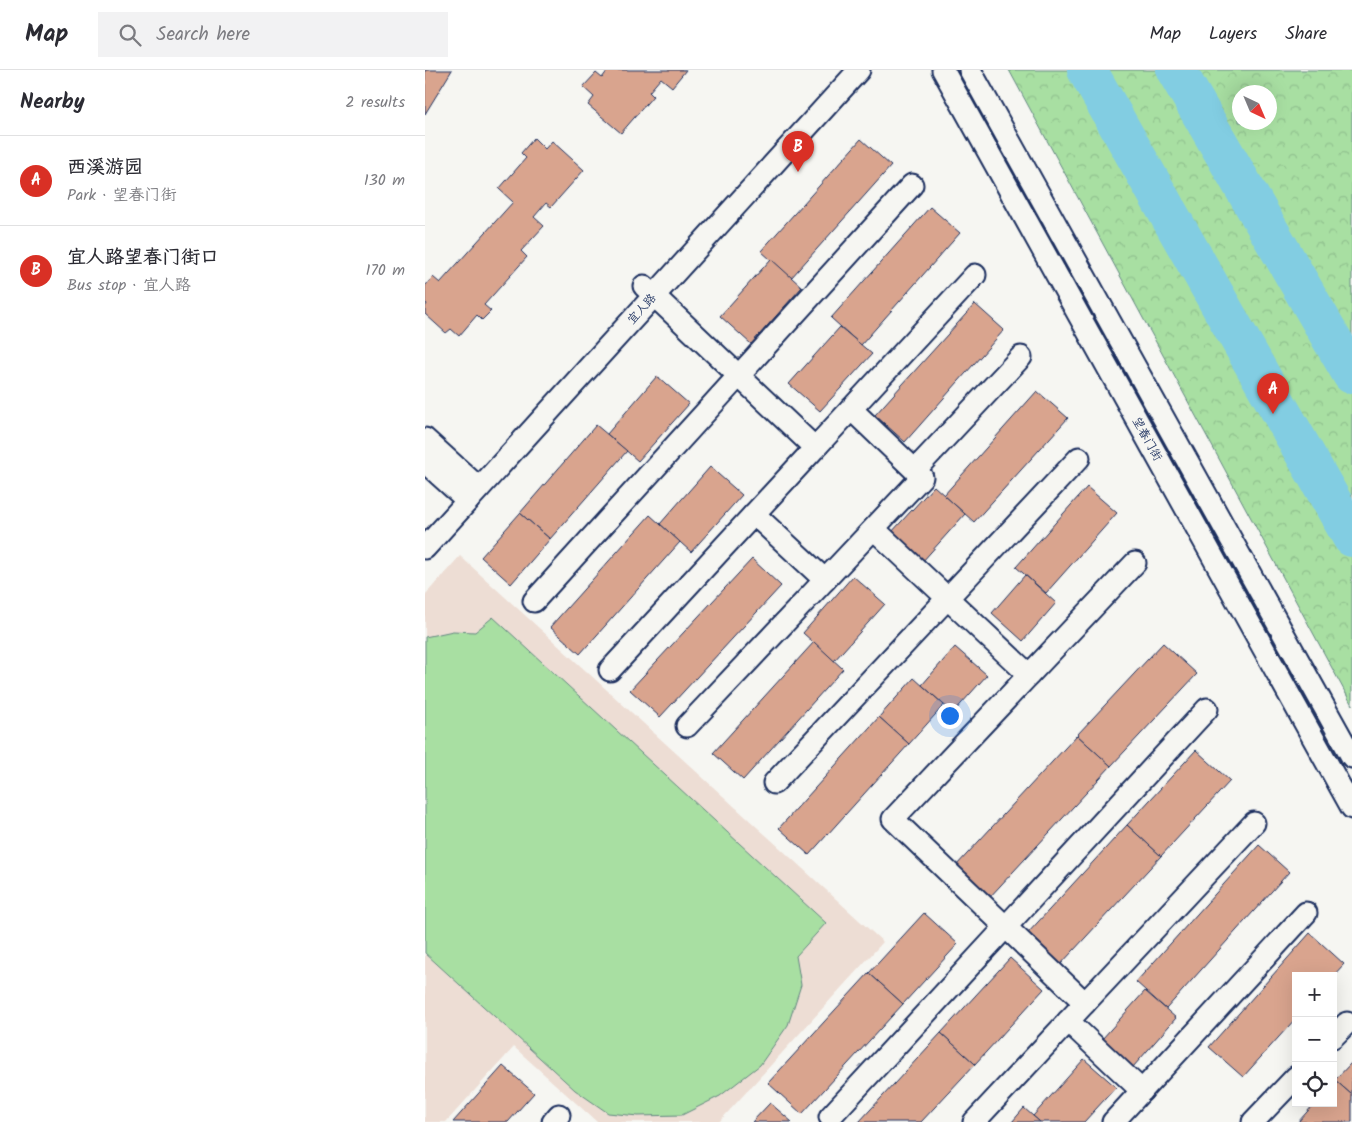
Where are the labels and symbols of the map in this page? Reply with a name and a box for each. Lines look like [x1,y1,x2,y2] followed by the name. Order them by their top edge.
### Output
[1232,85,1277,130] north arrow
[782,131,814,172] pin: B
[623,289,661,329] street label: 宜人路
[1257,373,1289,414] pin: A
[1127,413,1167,465] street label: 望春门街
[937,703,963,729] your location

